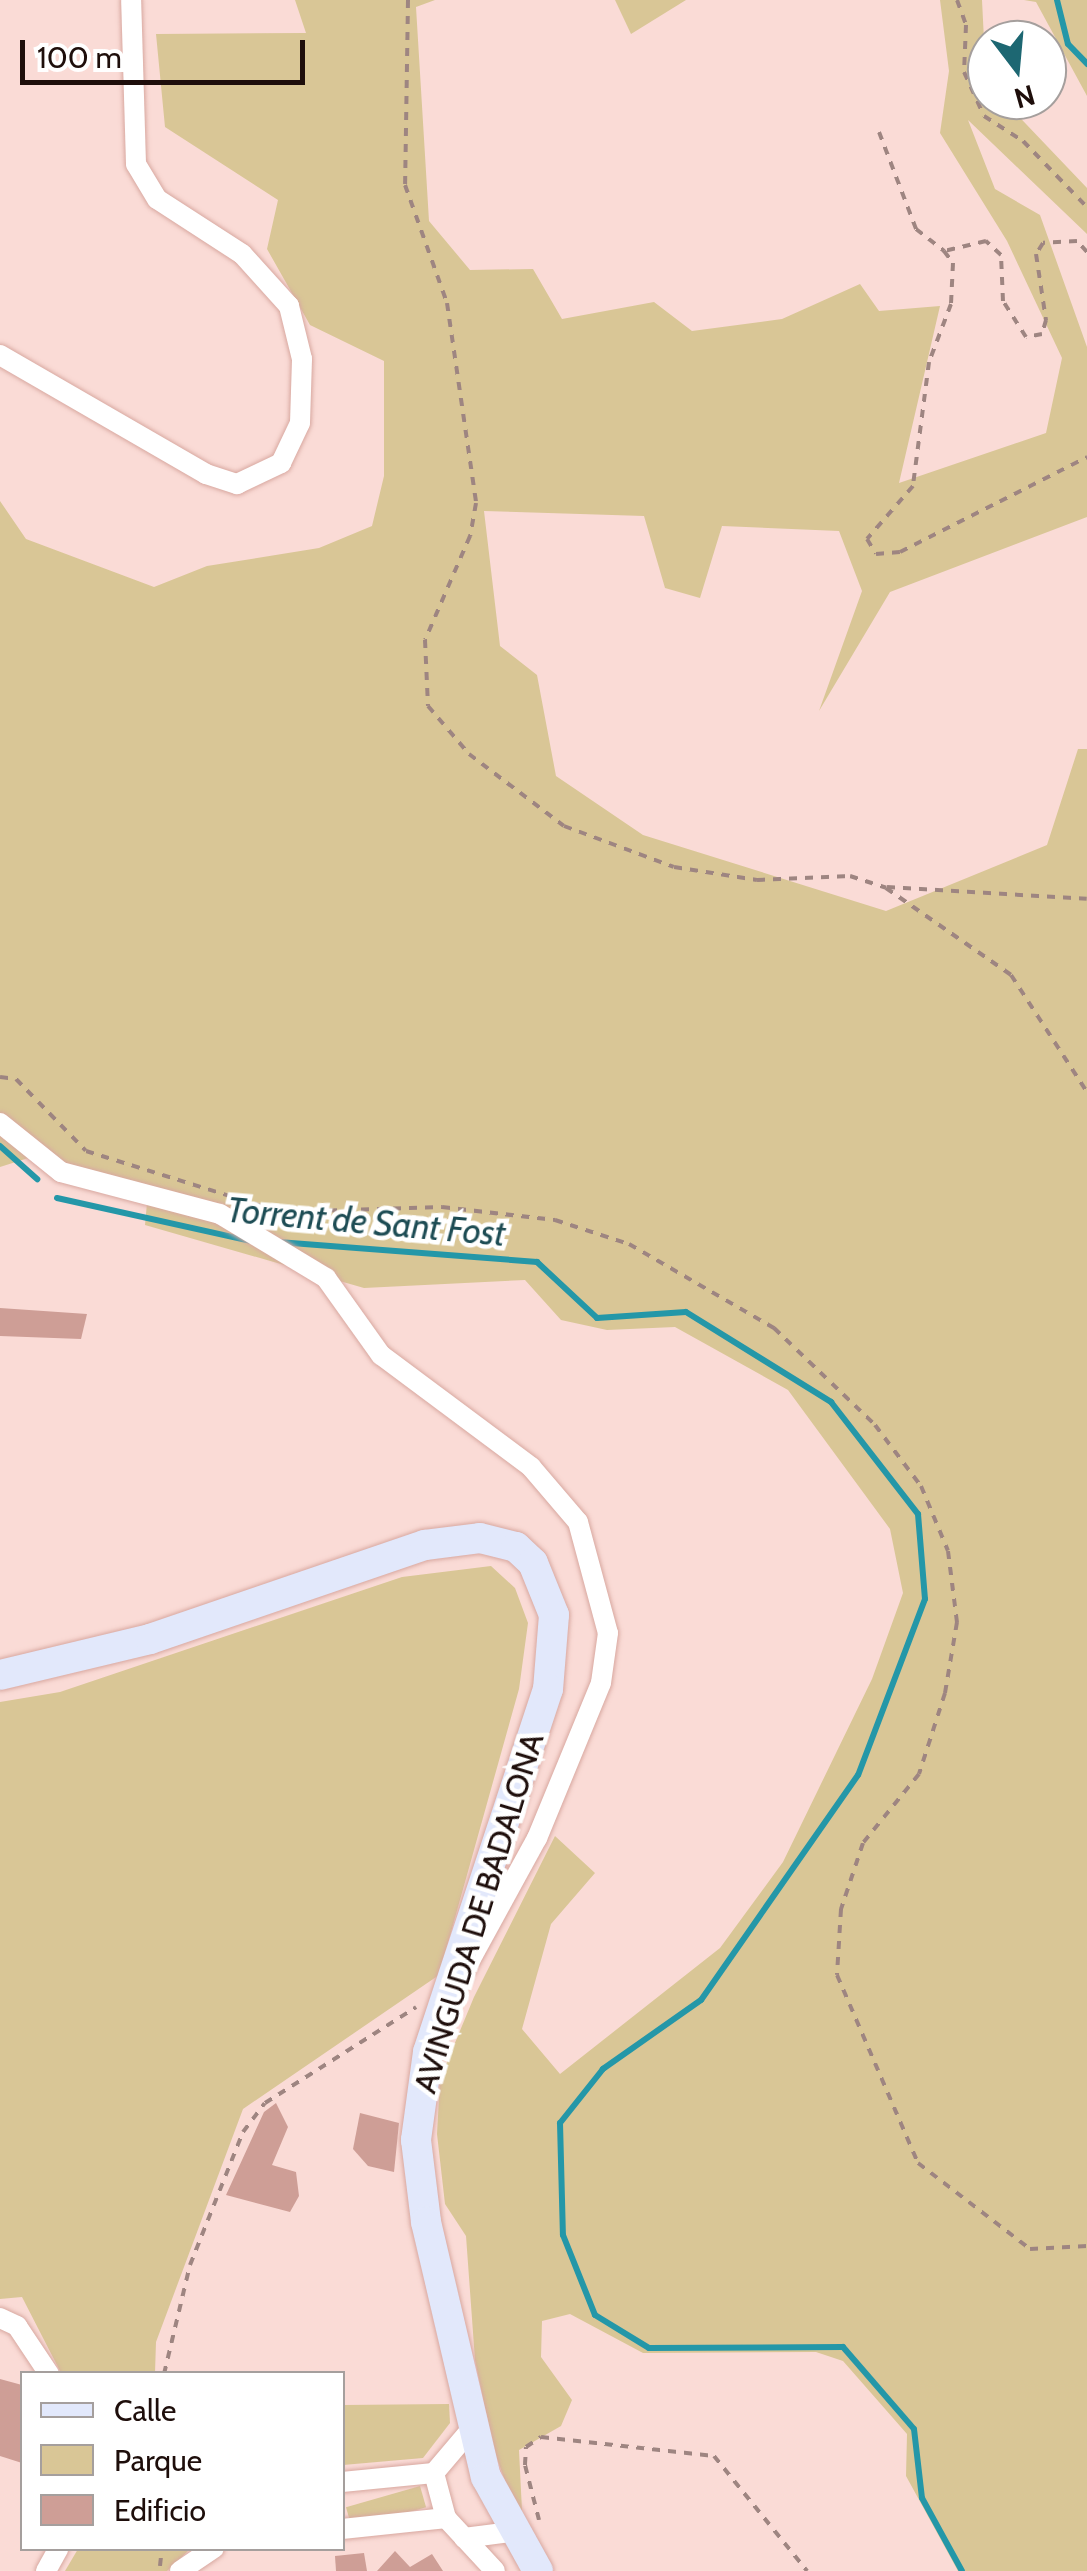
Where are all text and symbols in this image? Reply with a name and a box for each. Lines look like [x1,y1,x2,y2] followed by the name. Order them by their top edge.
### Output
[25,20,310,82] scale bar
[967,20,1067,120] north arrow
[37,39,122,76] text: 100 m
[1011,78,1039,116] text: N
[225,1189,507,1255] water label: Torrent de Sant Fost
[406,1728,552,2098] street label: AVINGUDA DE BADALONA
[20,2371,345,2551] legend
[114,2392,176,2429] text: Calle
[114,2442,202,2479] text: Parque
[114,2492,206,2529] text: Edificio

